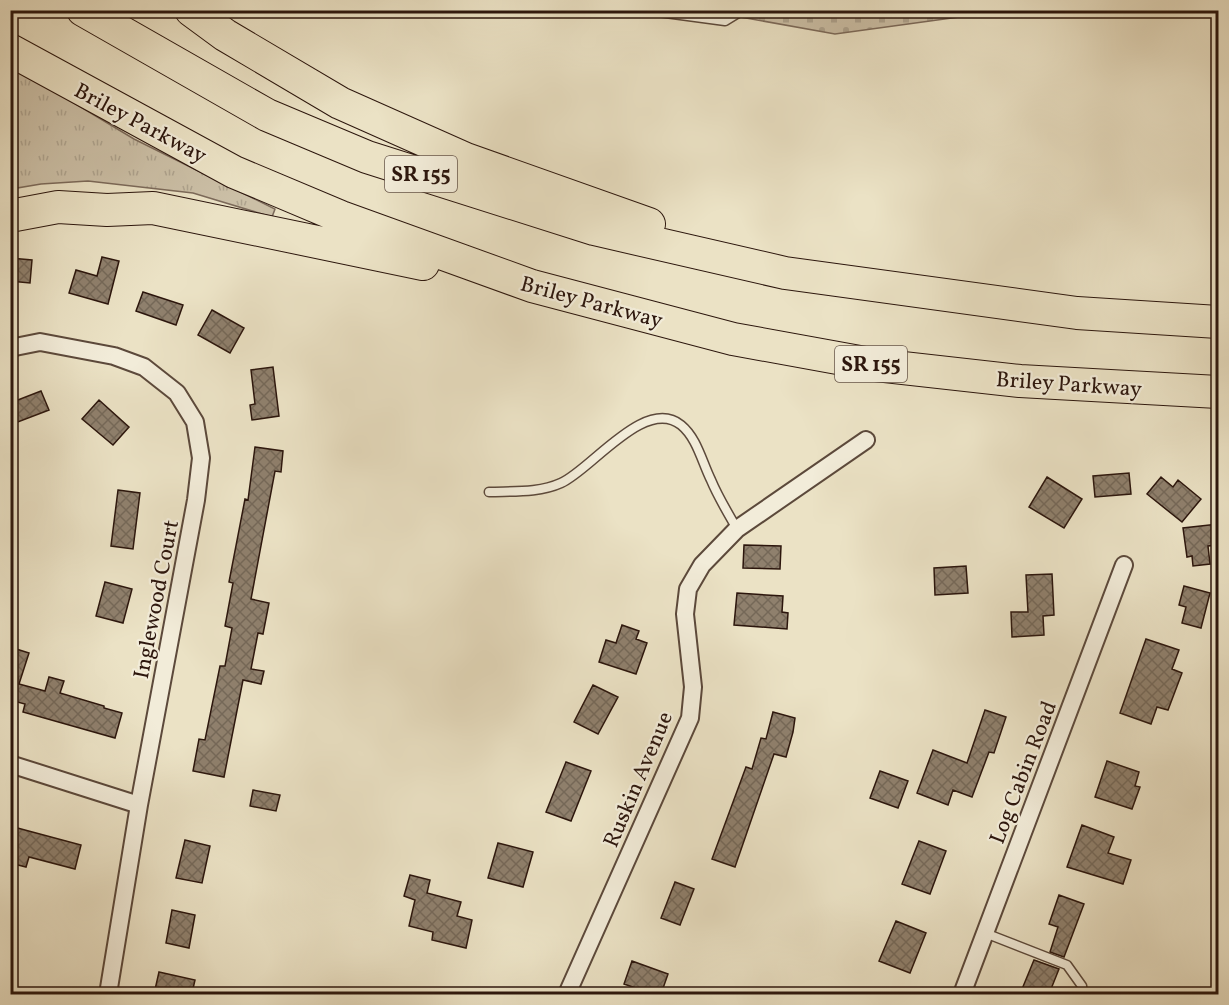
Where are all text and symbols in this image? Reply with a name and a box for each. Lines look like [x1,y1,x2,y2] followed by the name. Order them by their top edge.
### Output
[68,76,212,172] street label: Briley Parkway
[385,156,457,192] road number: SR 155
[517,270,666,337] street label: Briley Parkway
[835,346,907,382] road number: SR 155
[995,365,1143,406] street label: Briley Parkway
[127,517,188,682] street label: Inglewood Court
[983,697,1066,849] street label: Log Cabin Road
[597,707,682,853] street label: Ruskin Avenue

